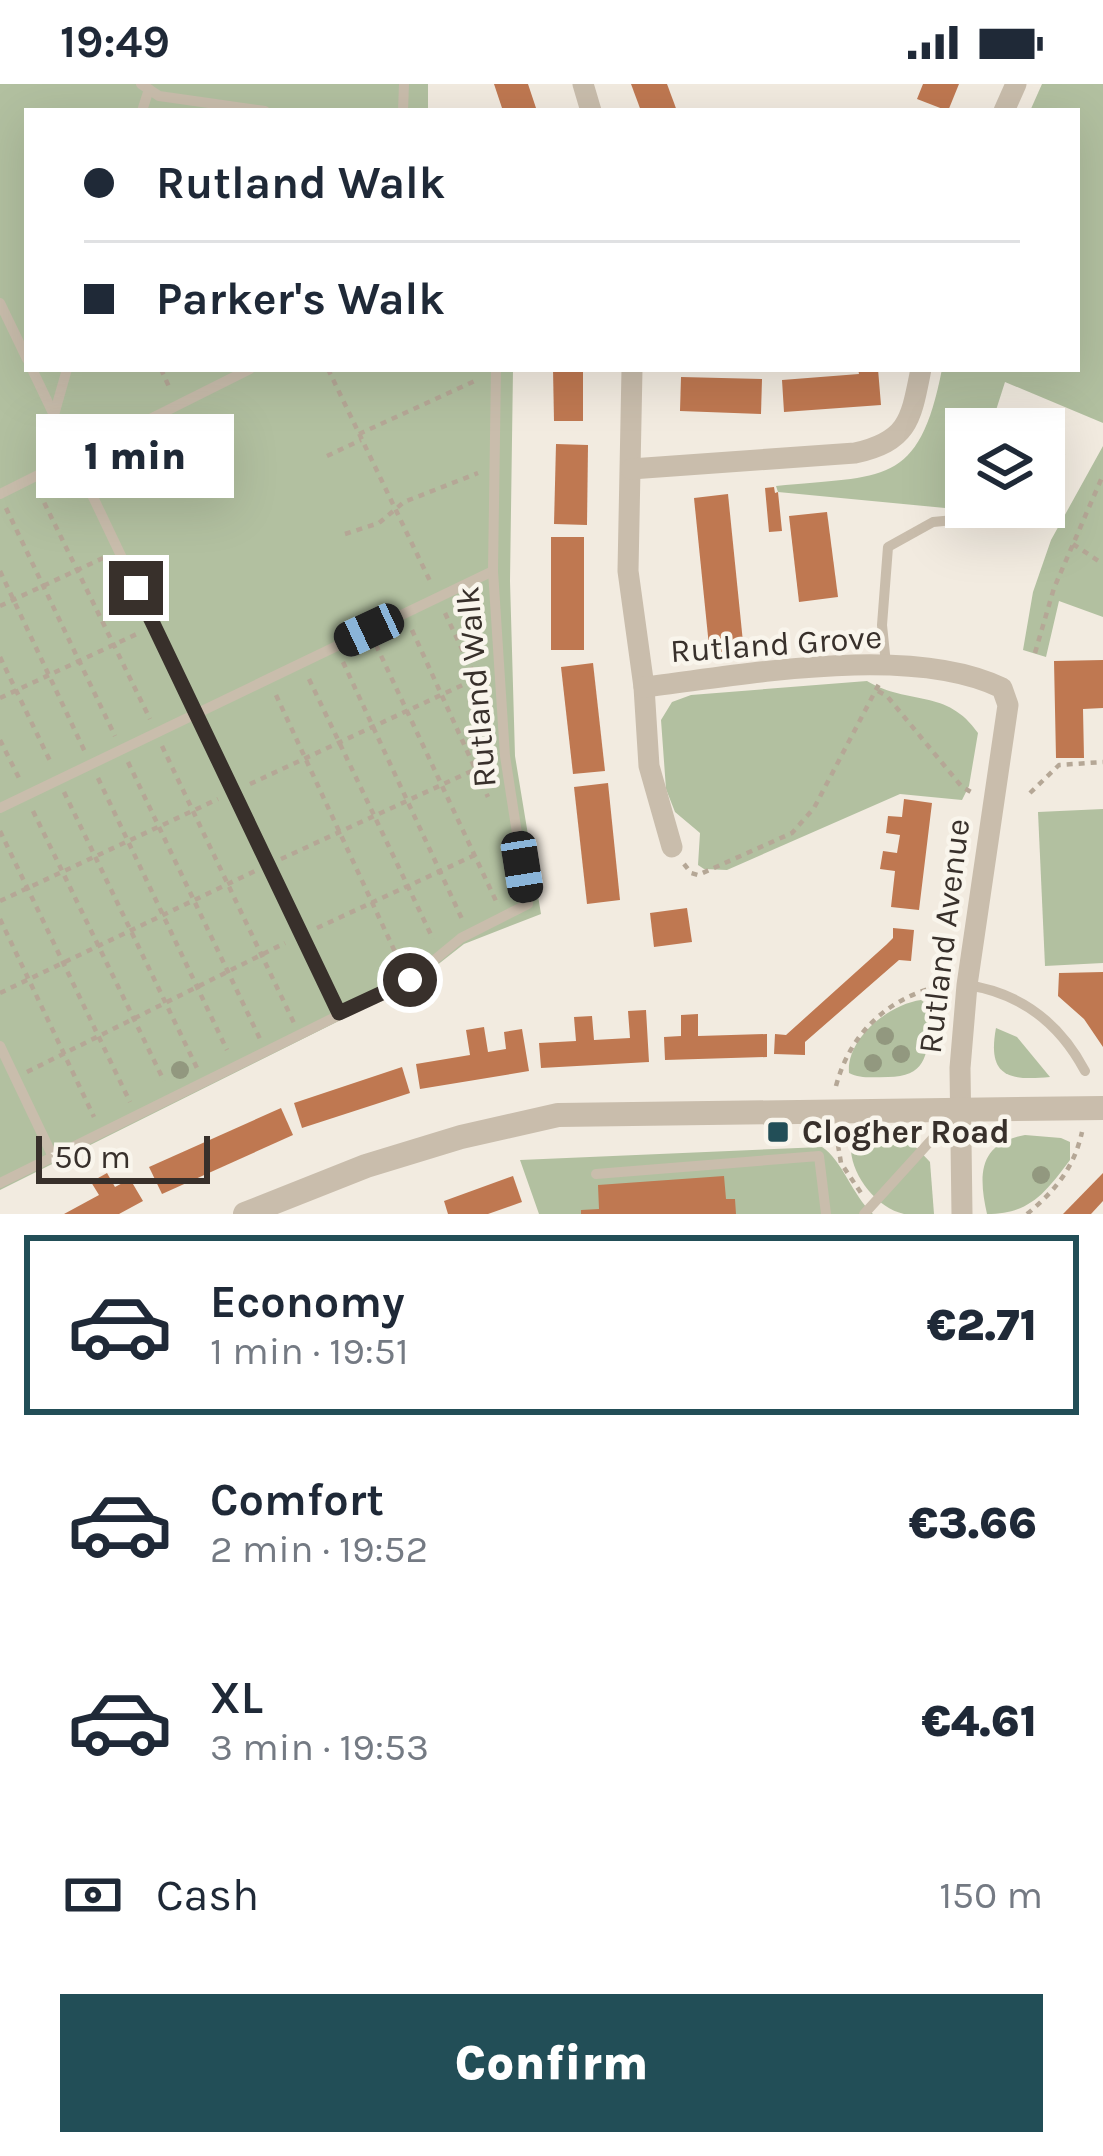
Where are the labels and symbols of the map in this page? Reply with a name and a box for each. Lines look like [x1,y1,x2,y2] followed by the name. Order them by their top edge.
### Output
[37,414,235,498] callout: 1 min
[109,561,163,615] route end
[448,585,504,789] street label: Rutland Walk
[329,598,409,662] car
[669,618,883,670] street label: Rutland Grove
[911,817,977,1055] street label: Rutland Avenue
[499,829,545,905] car
[383,953,437,1007] route start
[802,1113,1010,1151] place label: Clogher Road
[765,1119,791,1145] marker: Clogher Road
[36,1130,210,1183] scale bar

